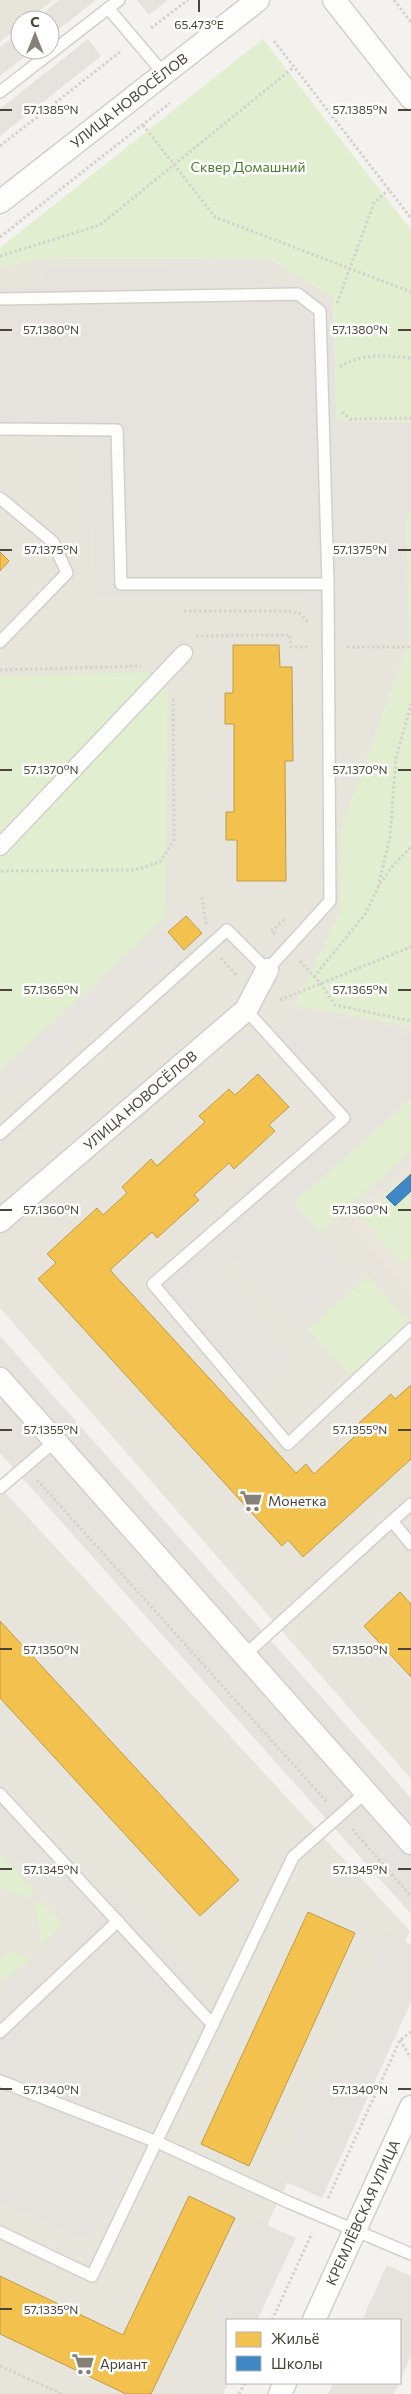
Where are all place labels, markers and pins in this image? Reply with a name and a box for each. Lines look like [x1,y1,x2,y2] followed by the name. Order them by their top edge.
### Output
[238,1488,264,1514] supermarket icon: Монетка
[268,1492,326,1509] place label: Монетка
[70,2351,96,2377] supermarket icon: Ариант
[100,2355,148,2372] place label: Ариант

